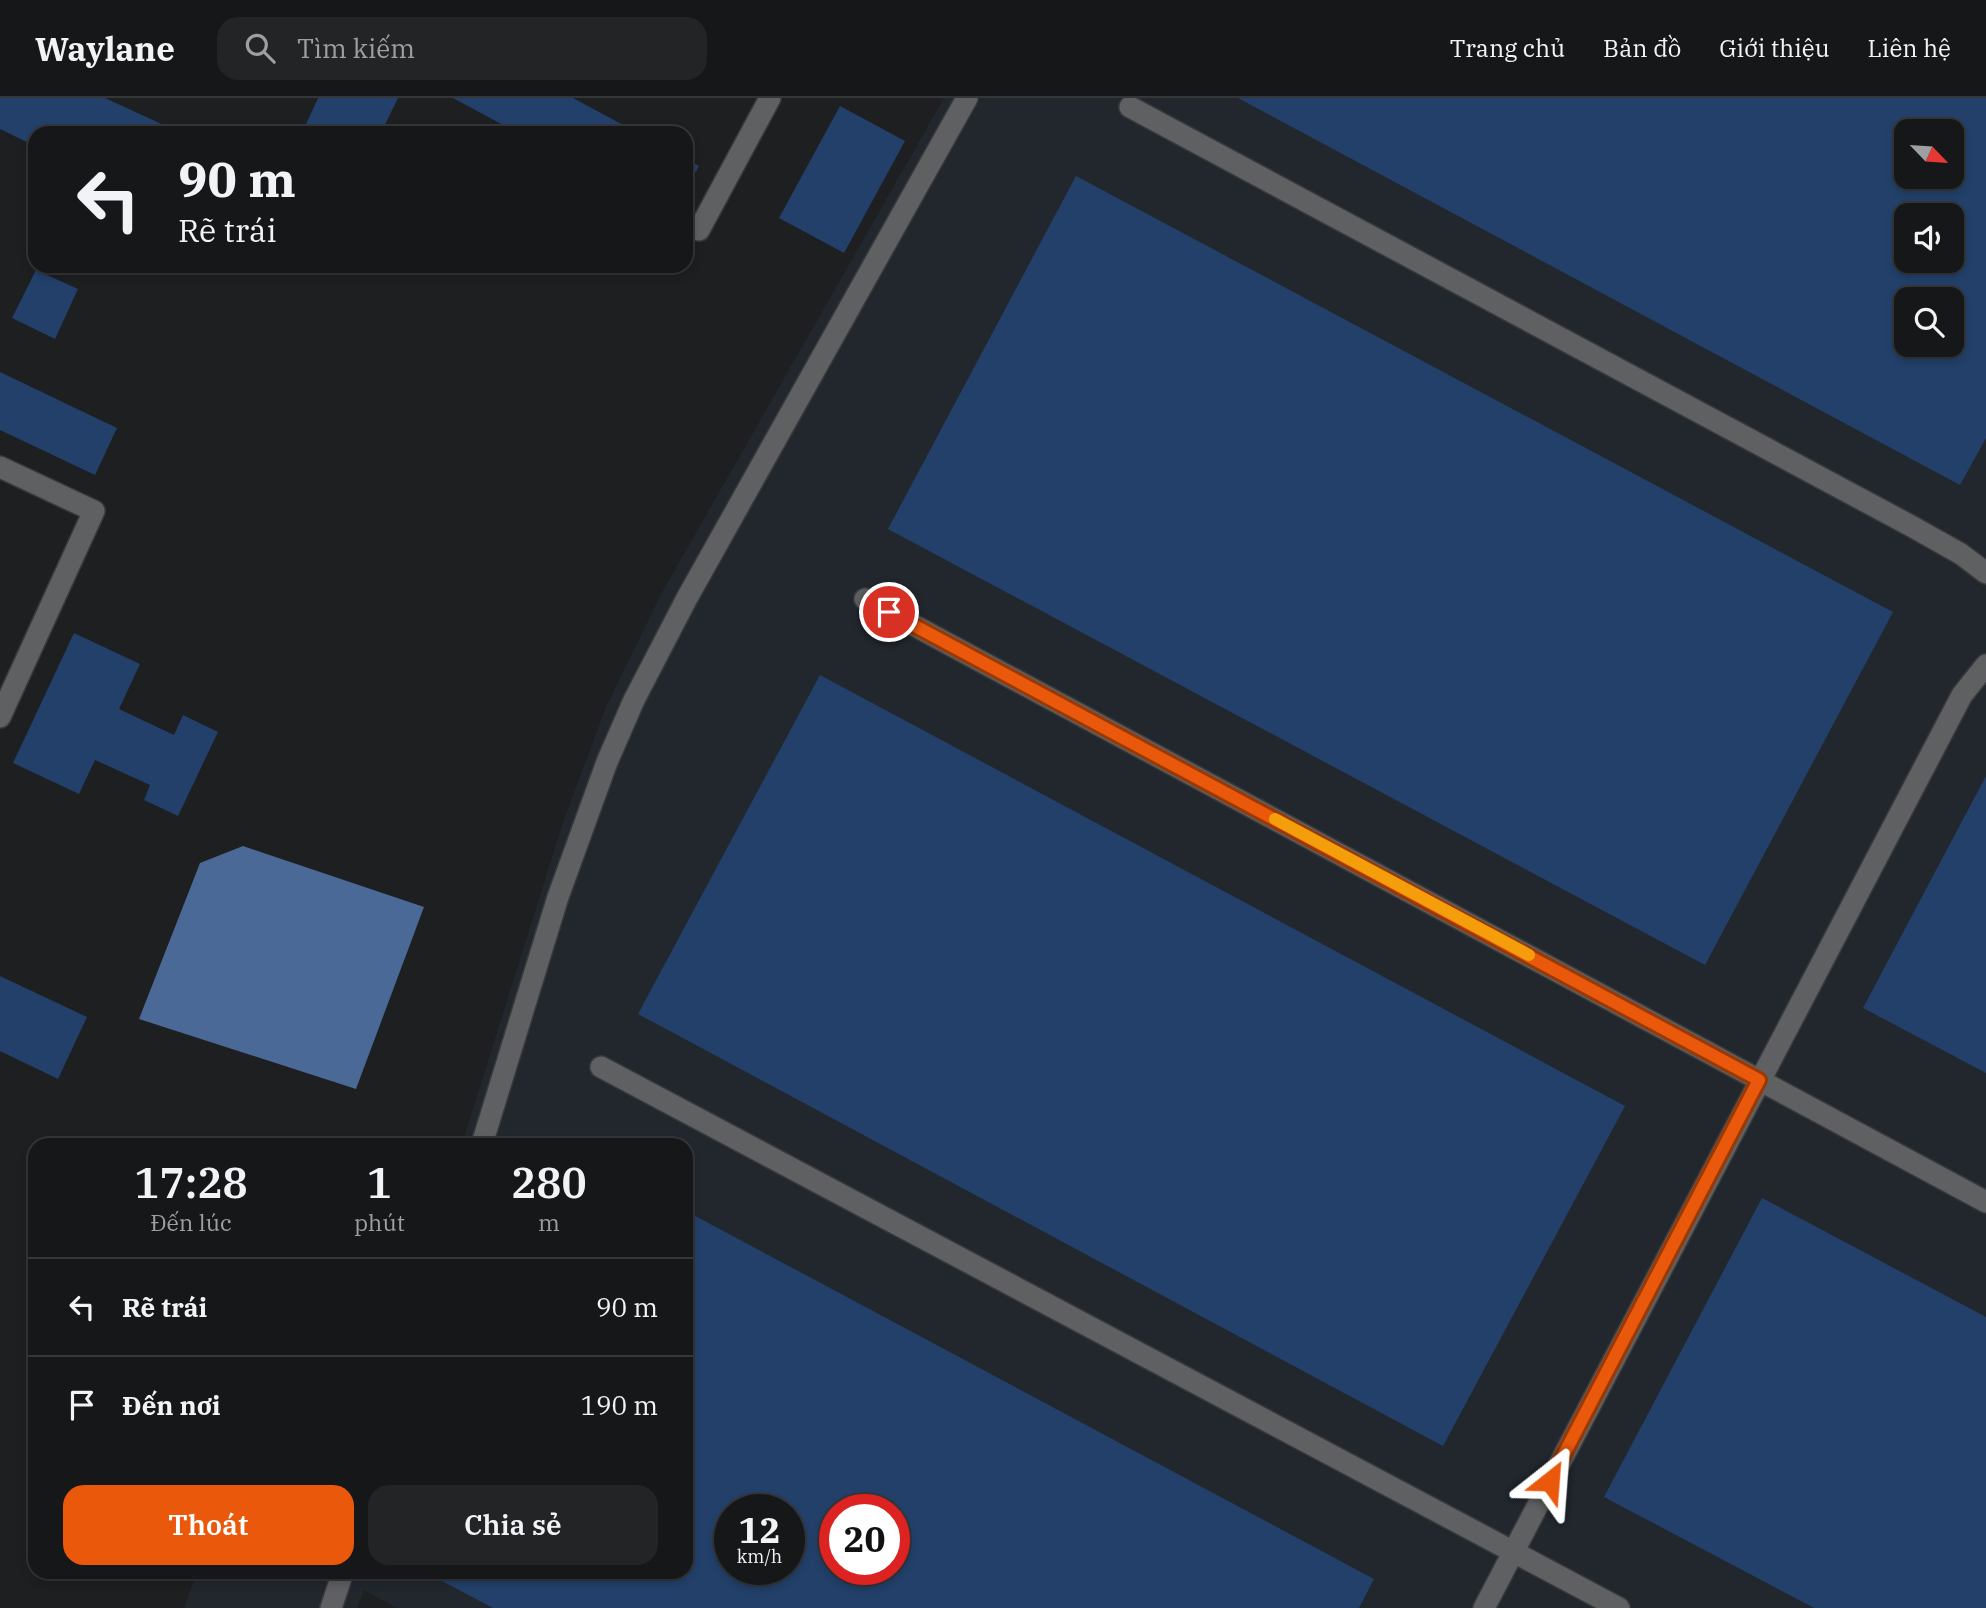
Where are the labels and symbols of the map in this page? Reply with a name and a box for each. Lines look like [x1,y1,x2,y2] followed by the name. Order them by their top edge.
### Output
[1894,119,1964,189] north arrow
[859,582,919,642] pin
[1513,1444,1587,1518] position arrow
[819,1494,910,1585] speed limit sign: 20

